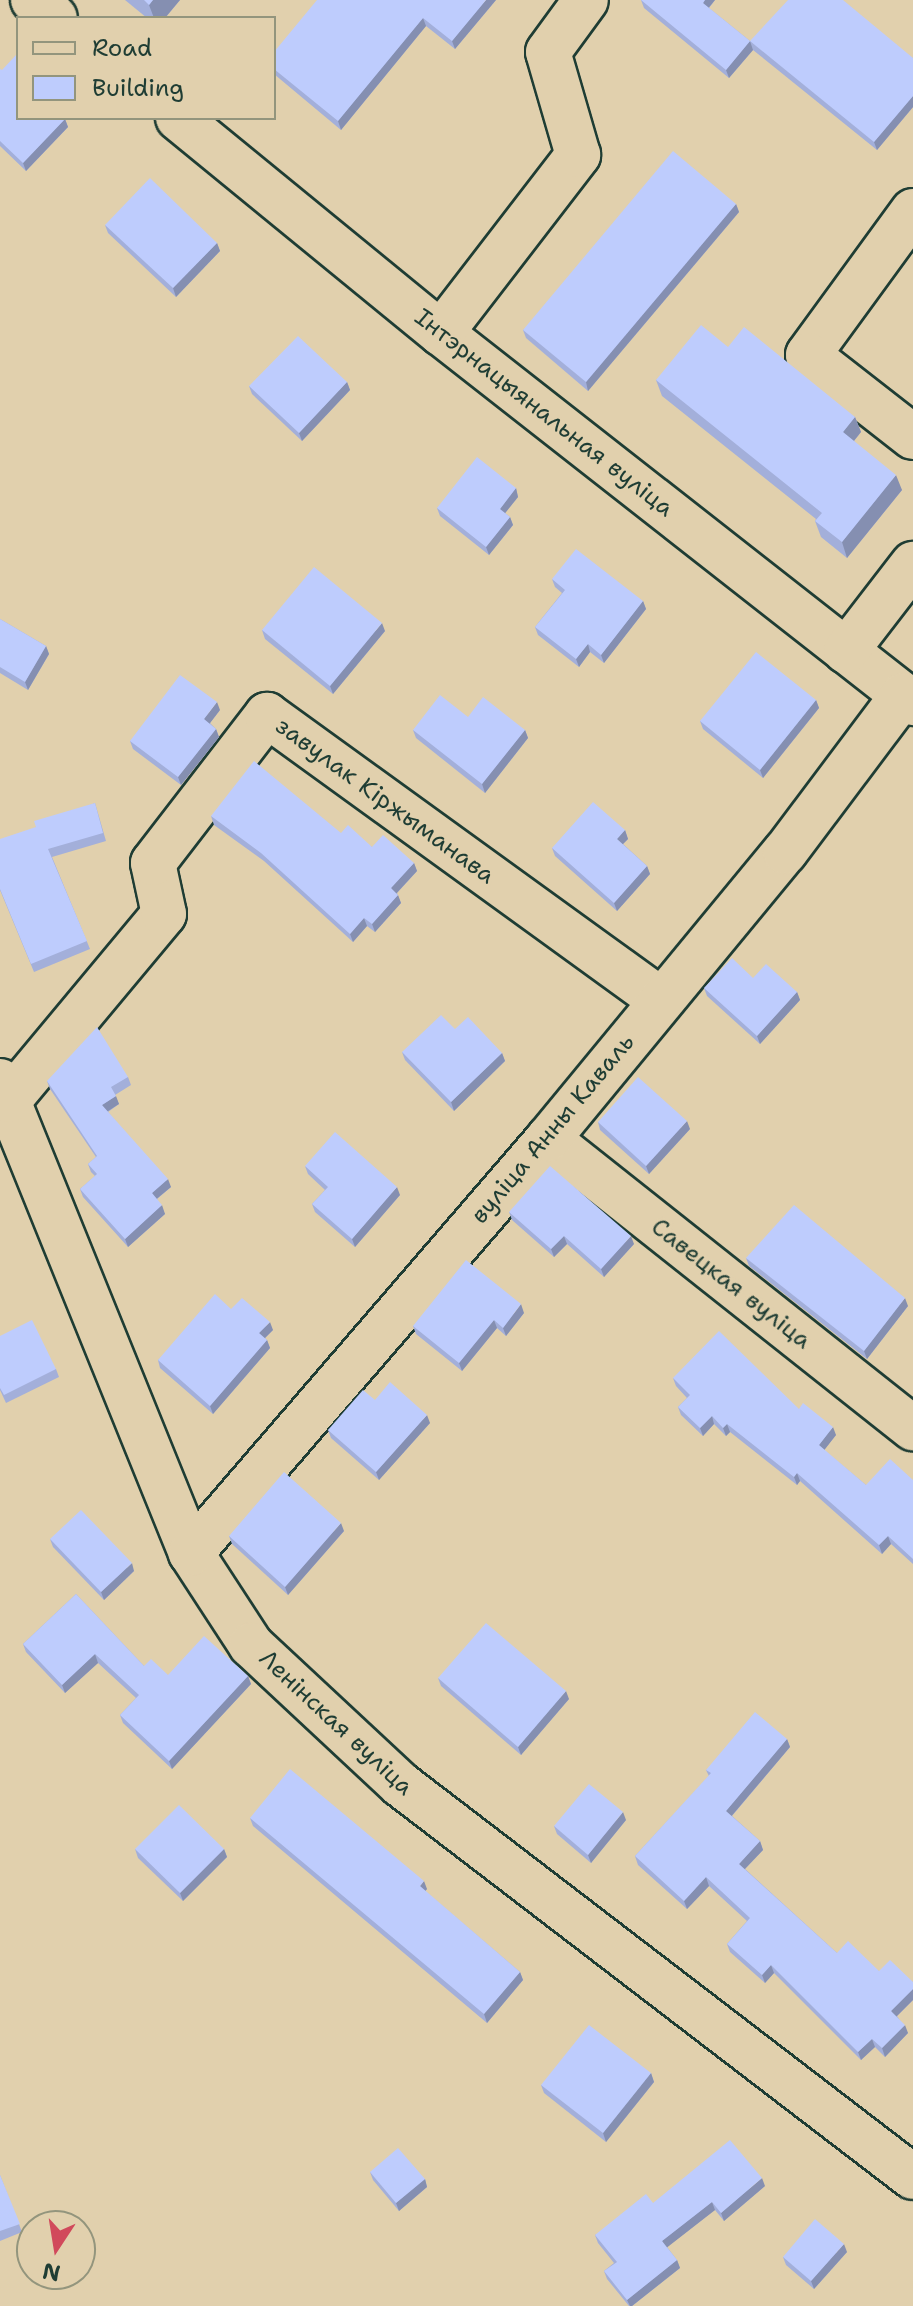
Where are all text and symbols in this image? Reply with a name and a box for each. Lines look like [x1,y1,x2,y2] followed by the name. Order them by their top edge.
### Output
[16,16,276,120] legend
[92,32,152,64] text: Road
[92,72,184,104] text: Building
[409,303,679,523] street label: Інтэрнацыянальная вуліца
[270,712,500,890] street label: завулак Кіржыманава
[465,1028,641,1230] street label: вуліца Анны Каваль
[645,1213,817,1355] street label: Савецкая вуліца
[253,1644,419,1802] street label: Ленінская вуліца
[16,2210,96,2290] north arrow
[40,2256,63,2288] text: N

